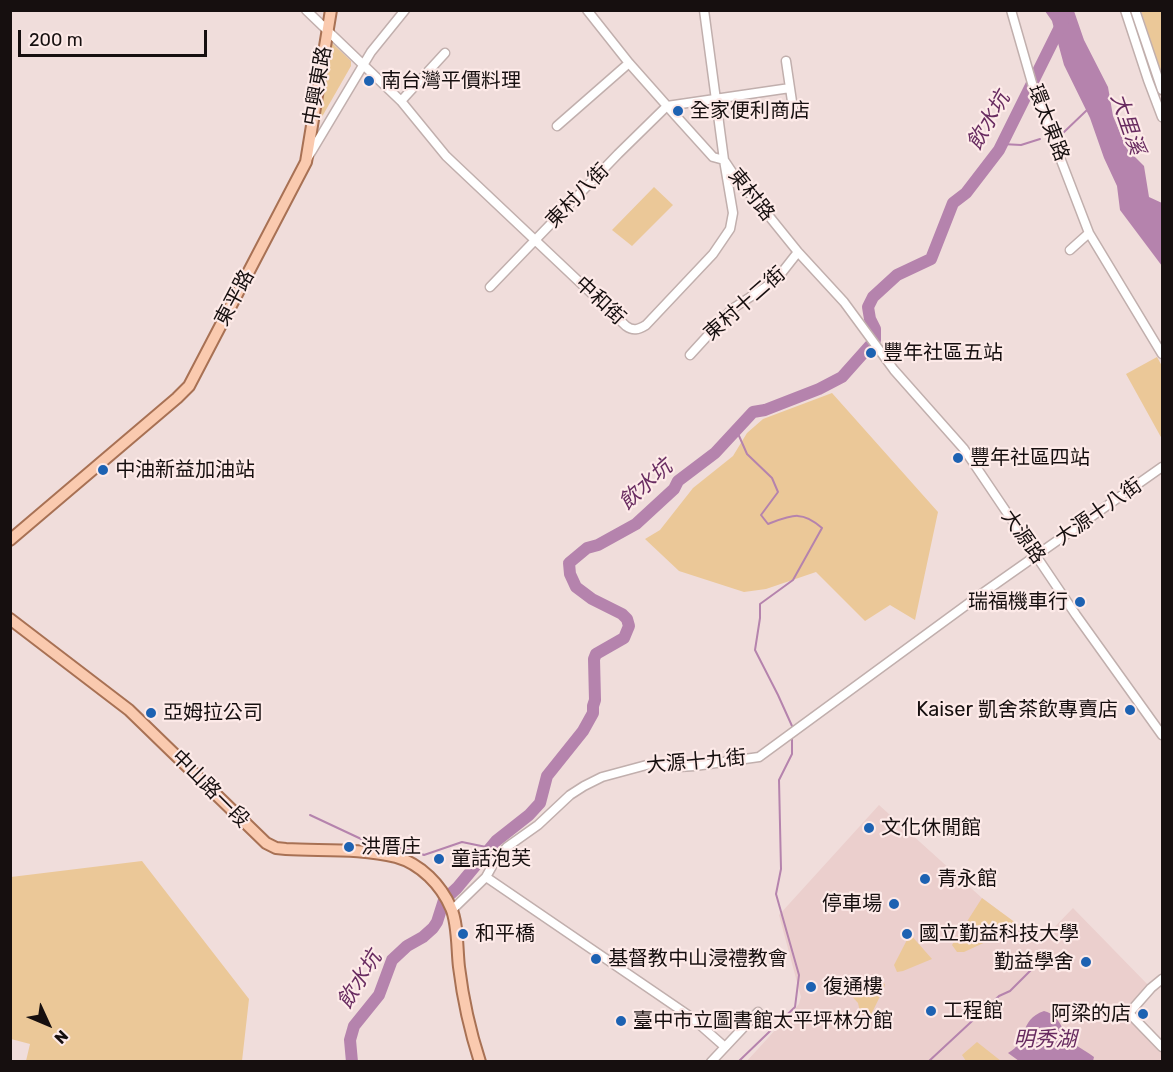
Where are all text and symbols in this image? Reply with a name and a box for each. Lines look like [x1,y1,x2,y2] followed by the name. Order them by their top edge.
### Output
[21,18,210,56] scale bar
[29,29,83,51] text: 200 m
[299,45,337,127] street label: 中興東路
[381,69,521,93] place label: 南台灣平價料理
[362,74,376,88] marker: 南台灣平價料理
[1022,81,1074,165] street label: 環太東路
[962,87,1016,155] water label: 飲水坑
[1105,90,1149,158] water label: 大里溪
[690,99,810,123] place label: 全家便利商店
[671,104,685,118] marker: 全家便利商店
[542,159,614,233] street label: 東村八街
[723,164,779,226] street label: 東村路
[699,262,791,346] street label: 東村十二街
[210,266,260,330] street label: 東平路
[570,272,630,330] street label: 中和街
[883,341,1003,365] place label: 豐年社區五站
[864,346,878,360] marker: 豐年社區五站
[970,446,1090,470] place label: 豐年社區四站
[951,451,965,465] marker: 豐年社區四站
[614,455,678,515] water label: 飲水坑
[115,458,255,482] place label: 中油新益加油站
[96,463,110,477] marker: 中油新益加油站
[1051,473,1147,551] street label: 大源十八街
[996,506,1050,568] street label: 大源路
[968,590,1068,614] place label: 瑞福機車行
[1073,595,1087,609] marker: 瑞福機車行
[916,698,1118,722] place label: Kaiser 凱舍茶飲專賣店
[163,701,263,725] place label: 亞姆拉公司
[1123,703,1137,717] marker: Kaiser 凱舍茶飲專賣店
[144,706,158,720] marker: 亞姆拉公司
[166,745,254,833] street label: 中山路一段
[645,746,747,778] street label: 大源十九街
[881,816,981,840] place label: 文化休閒館
[862,821,876,835] marker: 文化休閒館
[361,835,421,859] place label: 洪厝庄
[342,840,356,854] marker: 洪厝庄
[451,847,531,871] place label: 童話泡芙
[432,852,446,866] marker: 童話泡芙
[937,867,997,891] place label: 青永館
[918,872,932,886] marker: 青永館
[822,892,882,916] place label: 停車場
[887,897,901,911] marker: 停車場
[475,922,535,946] place label: 和平橋
[919,922,1079,946] place label: 國立勤益科技大學
[456,927,470,941] marker: 和平橋
[900,927,914,941] marker: 國立勤益科技大學
[333,947,387,1013] water label: 飲水坑
[608,947,788,971] place label: 基督教中山浸禮教會
[994,950,1074,974] place label: 勤益學舍
[589,952,603,966] marker: 基督教中山浸禮教會
[1079,955,1093,969] marker: 勤益學舍
[823,975,883,999] place label: 復通樓
[804,980,818,994] marker: 復通樓
[18,994,78,1054] north arrow
[943,999,1003,1023] place label: 工程館
[1051,1002,1131,1026] place label: 阿梁的店
[924,1004,938,1018] marker: 工程館
[1136,1007,1150,1021] marker: 阿梁的店
[633,1009,893,1033] place label: 臺中市立圖書館太平坪林分館
[614,1014,628,1028] marker: 臺中市立圖書館太平坪林分館
[50,1026,72,1048] text: N
[1014,1027,1076,1053] water label: 明秀湖

